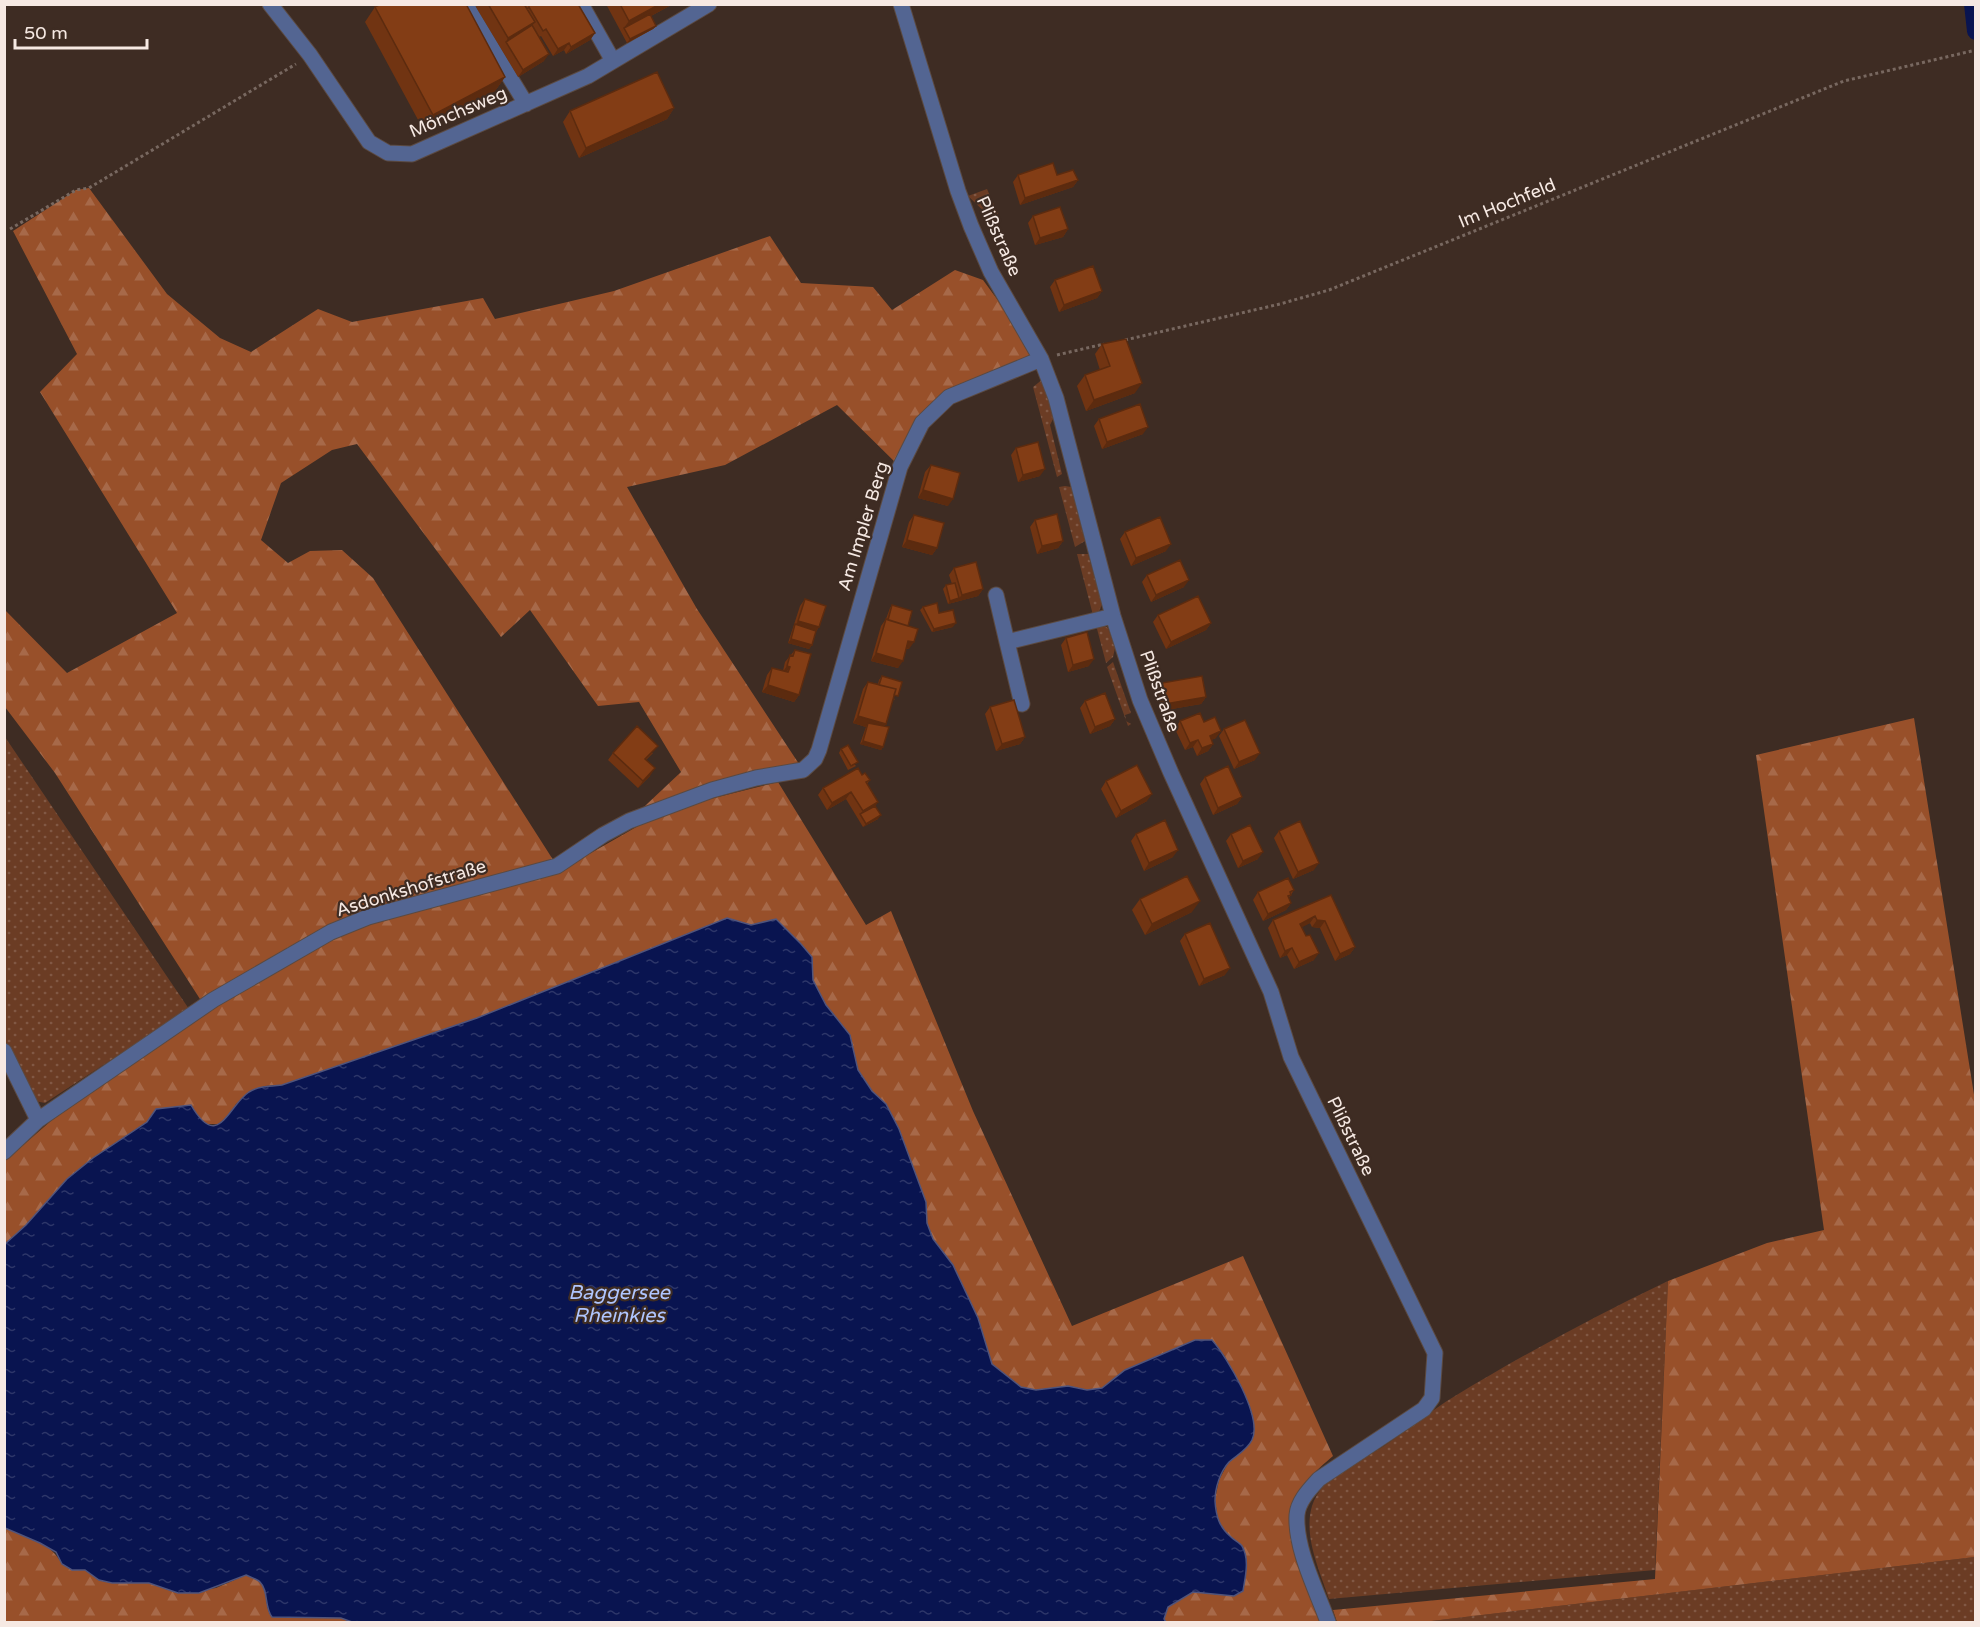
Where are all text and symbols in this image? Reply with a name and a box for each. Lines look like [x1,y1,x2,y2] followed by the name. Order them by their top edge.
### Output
[15,12,147,50] scale bar
[24,22,68,44] text: 50 m
[406,82,510,142] street label: Mönchsweg
[1455,173,1559,233] street label: Im Hochfeld
[972,192,1026,280] street label: Plißstraße
[833,459,893,593] street label: Am Impler Berg
[1135,647,1185,735] street label: Plißstraße
[333,855,489,921] street label: Asdonkshofstraße
[1322,1093,1380,1179] street label: Plißstraße
[568,1281,671,1328] water label: Baggersee Rheinkies

